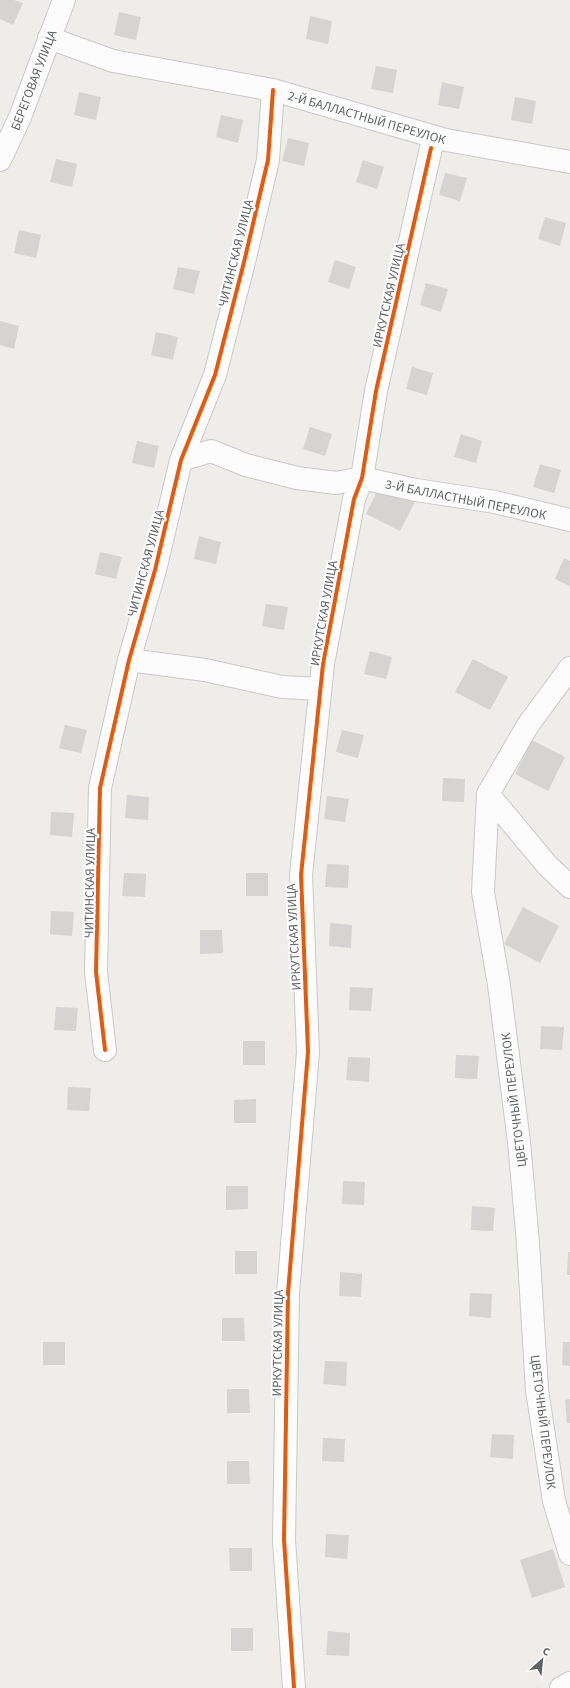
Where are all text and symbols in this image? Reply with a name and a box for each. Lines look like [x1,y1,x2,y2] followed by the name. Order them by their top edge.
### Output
[7,27,62,133] street label: БЕРЕГОВАЯ УЛИЦА
[286,87,448,149] street label: 2-Й БАЛЛАСТНЫЙ ПЕРЕУЛОК
[214,197,258,309] street label: ЧИТИНСКАЯ УЛИЦА
[368,240,410,349] street label: ИРКУТСКАЯ УЛИЦА
[384,476,548,525] street label: 3-Й БАЛЛАСТНЫЙ ПЕРЕУЛОК
[123,507,169,619] street label: ЧИТИНСКАЯ УЛИЦА
[306,558,342,667] street label: ИРКУТСКАЯ УЛИЦА
[80,827,100,938] street label: ЧИТИНСКАЯ УЛИЦА
[282,882,306,991] street label: ИРКУТСКАЯ УЛИЦА
[497,1031,531,1168] street label: ЦВЕТОЧНЫЙ ПЕРЕУЛОК
[268,1288,288,1397] street label: ИРКУТСКАЯ УЛИЦА
[526,1354,560,1491] street label: ЦВЕТОЧНЫЙ ПЕРЕУЛОК
[522,1640,562,1680] north arrow
[540,1643,553,1660] text: С

